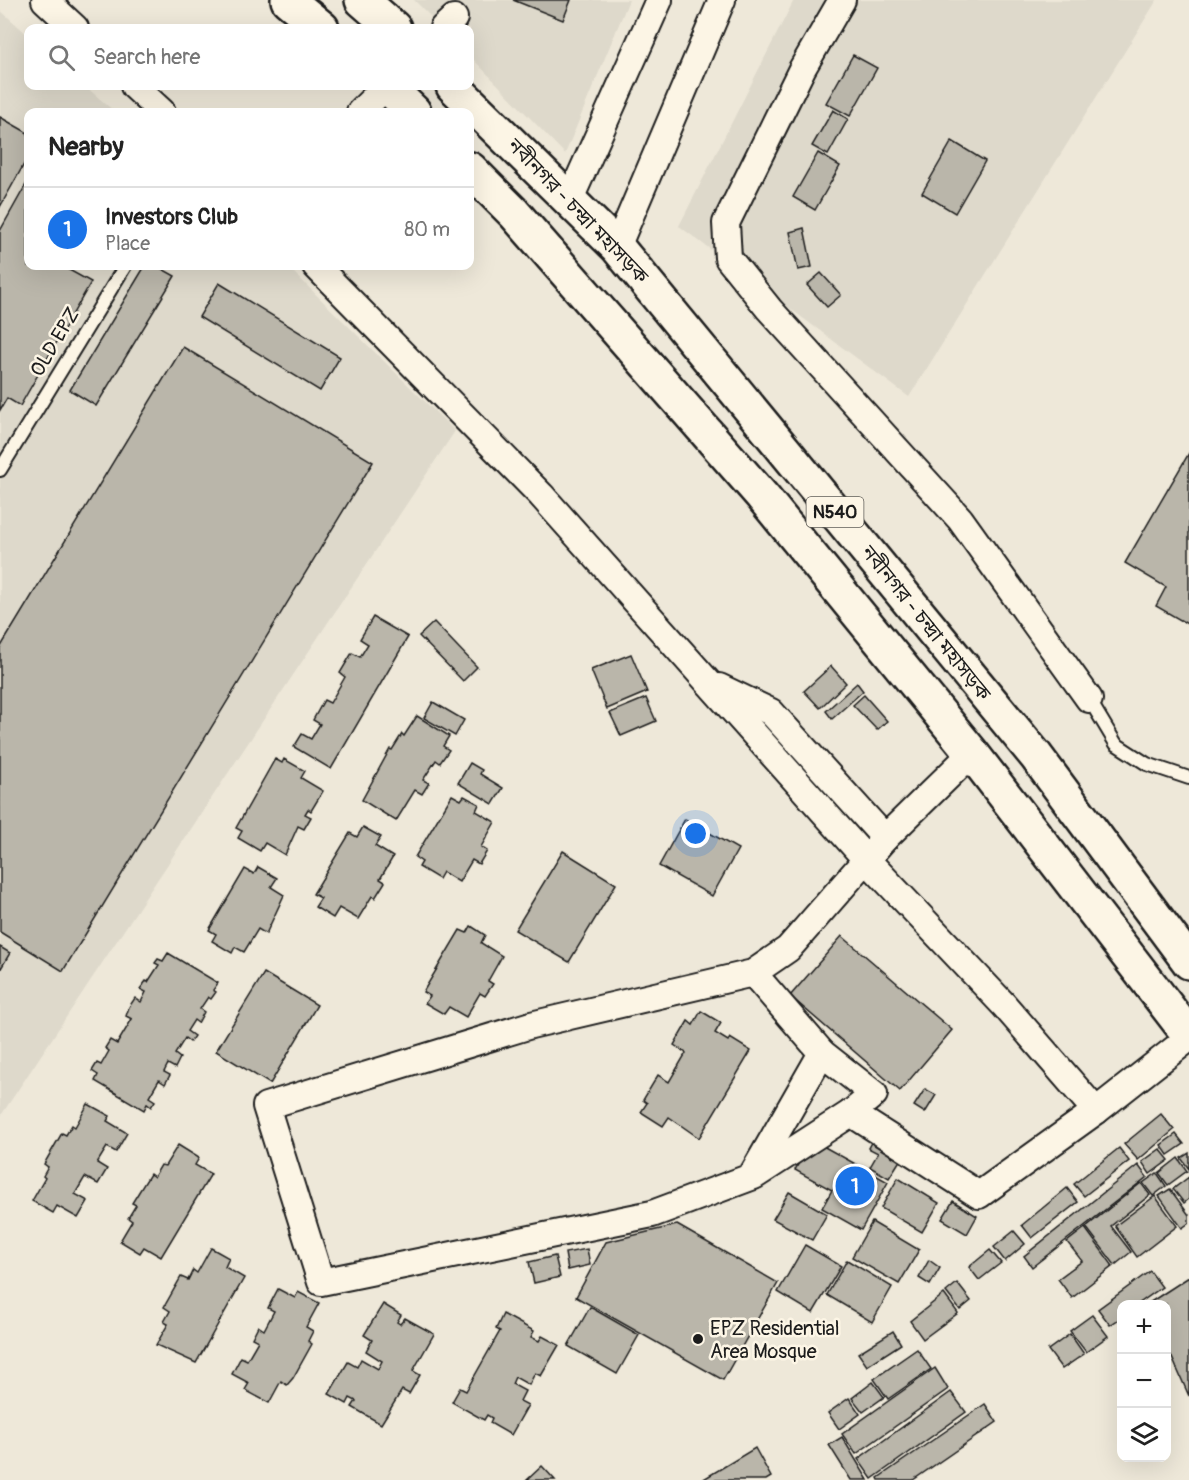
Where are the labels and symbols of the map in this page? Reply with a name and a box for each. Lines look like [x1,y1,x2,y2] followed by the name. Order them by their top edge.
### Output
[502,132,654,289] street label: নবীনগর - চন্দ্রা মহাসড়ক
[25,303,85,381] street label: OLD EPZ
[806,497,864,527] road number: N540
[855,540,997,706] street label: নবীনগর - চন্দ্রা মহাসড়ক
[681,819,710,848] your location
[836,1164,874,1208] pin: 1
[710,1316,840,1364] place label: EPZ Residential Area Mosque
[691,1332,705,1346] marker: EPZ Residential Area Mosque

